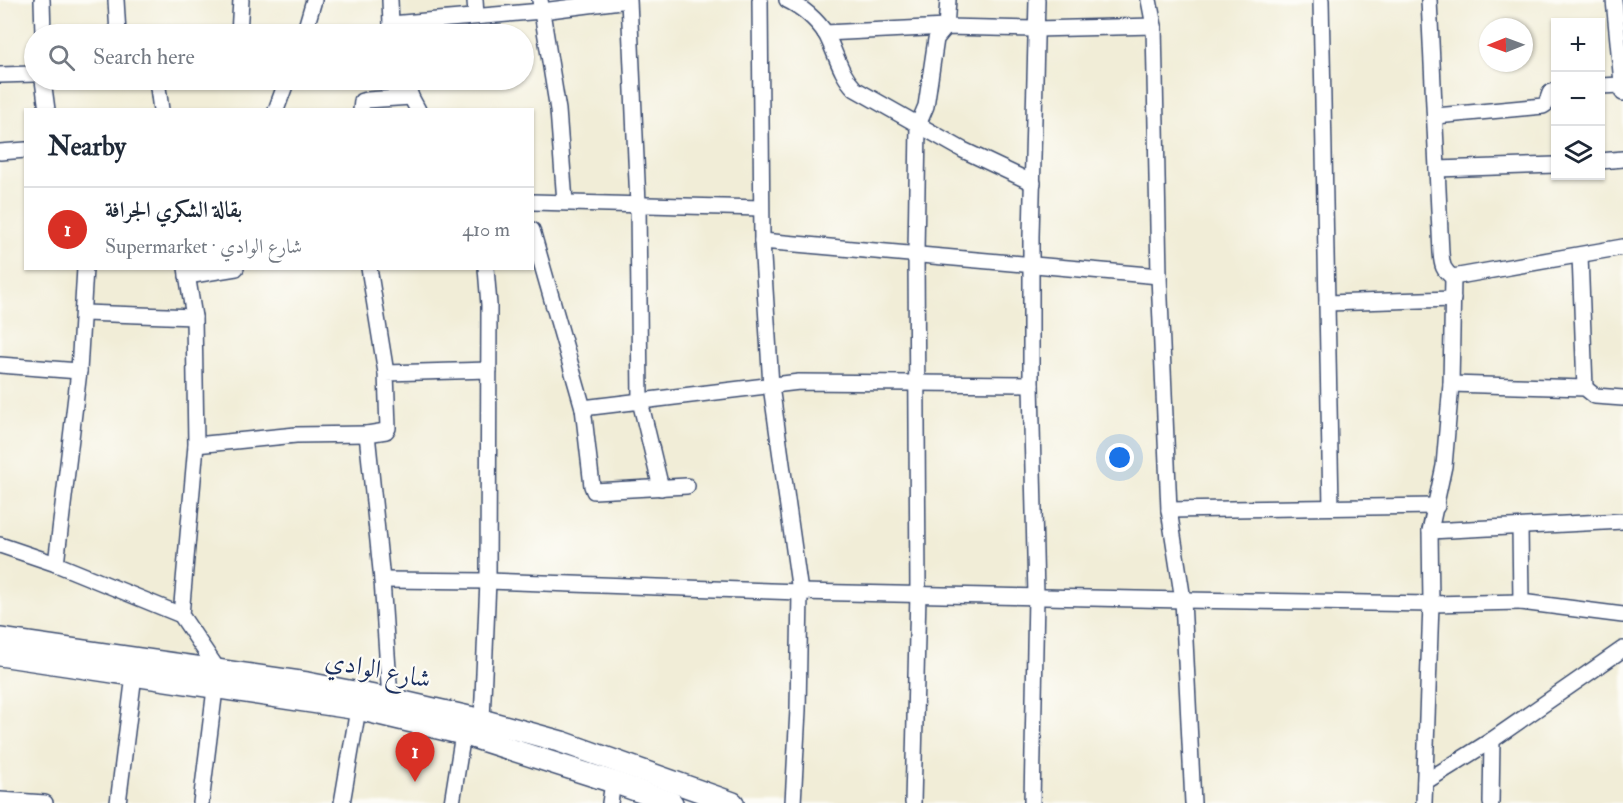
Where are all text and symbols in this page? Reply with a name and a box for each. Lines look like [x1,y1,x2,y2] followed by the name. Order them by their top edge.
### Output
[1479,18,1533,72] north arrow
[1551,18,1605,180] map controls
[1551,18,1605,72] button: +
[24,24,534,90] search box
[45,41,78,74] icon: search
[93,43,195,71] text: Search here
[1551,72,1605,126] button: −
[1551,126,1605,180] button: layers
[48,131,126,163] text: Nearby
[105,196,242,224] text: بقالة الشكري الجرافة
[64,217,71,242] text: 1
[462,217,510,242] text: 410 m
[105,234,302,259] text: Supermarket · شارع الوادي
[1105,443,1134,472] your location
[321,644,434,701] street label: شارع الوادي
[396,732,434,782] pin: 1

